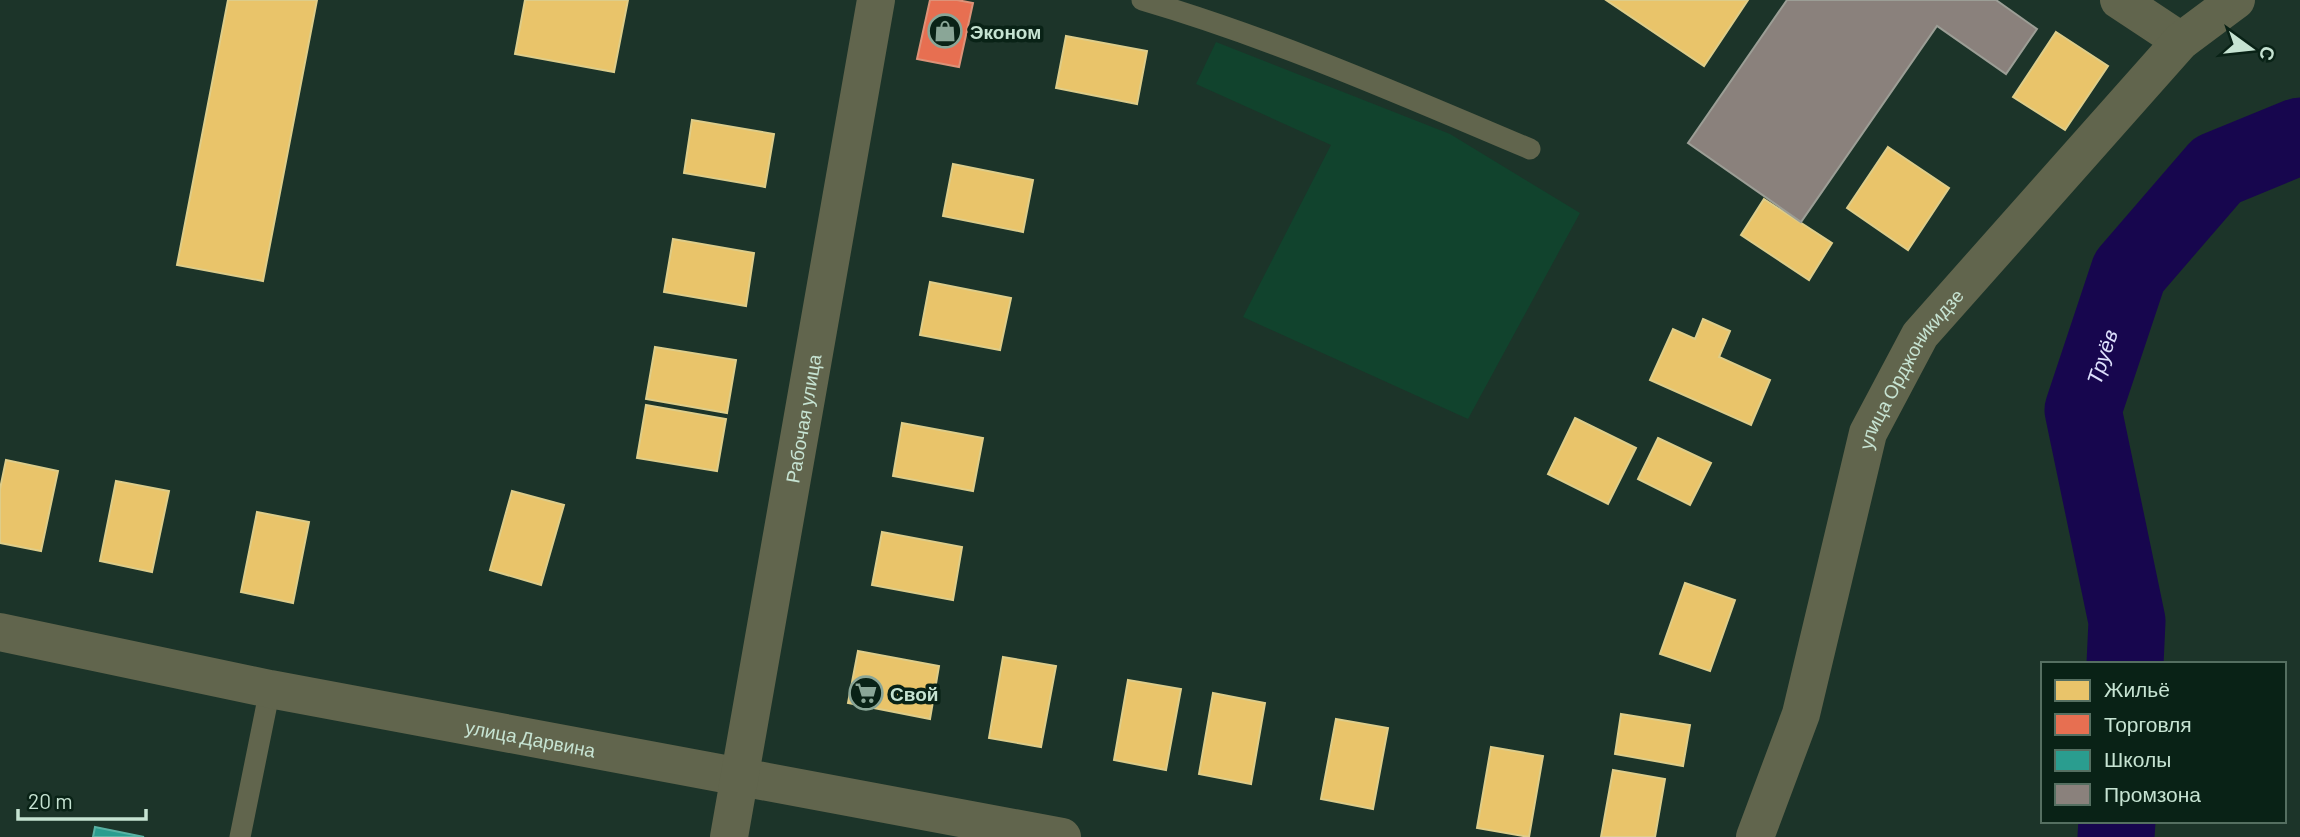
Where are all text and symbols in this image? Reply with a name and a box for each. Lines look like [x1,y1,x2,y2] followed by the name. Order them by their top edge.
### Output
[926,12,964,50] shop icon: Эконом
[2216,14,2286,84] north arrow
[970,20,1041,43] place label: Эконом
[2255,44,2281,63] text: С
[1853,283,1968,451] street label: улица Орджоникидзе
[2080,326,2122,387] water label: Труёв
[780,352,825,485] street label: Рабочая улица
[2041,662,2286,823] legend
[847,674,885,712] supermarket icon: Свой
[2104,676,2170,701] text: Жильё
[890,682,938,705] place label: Свой
[2104,711,2192,736] text: Торговля
[464,714,598,761] street label: улица Дарвина
[2104,746,2171,771] text: Школы
[18,778,145,822] scale bar
[2104,781,2201,806] text: Промзона
[28,788,73,813] text: 20 m

